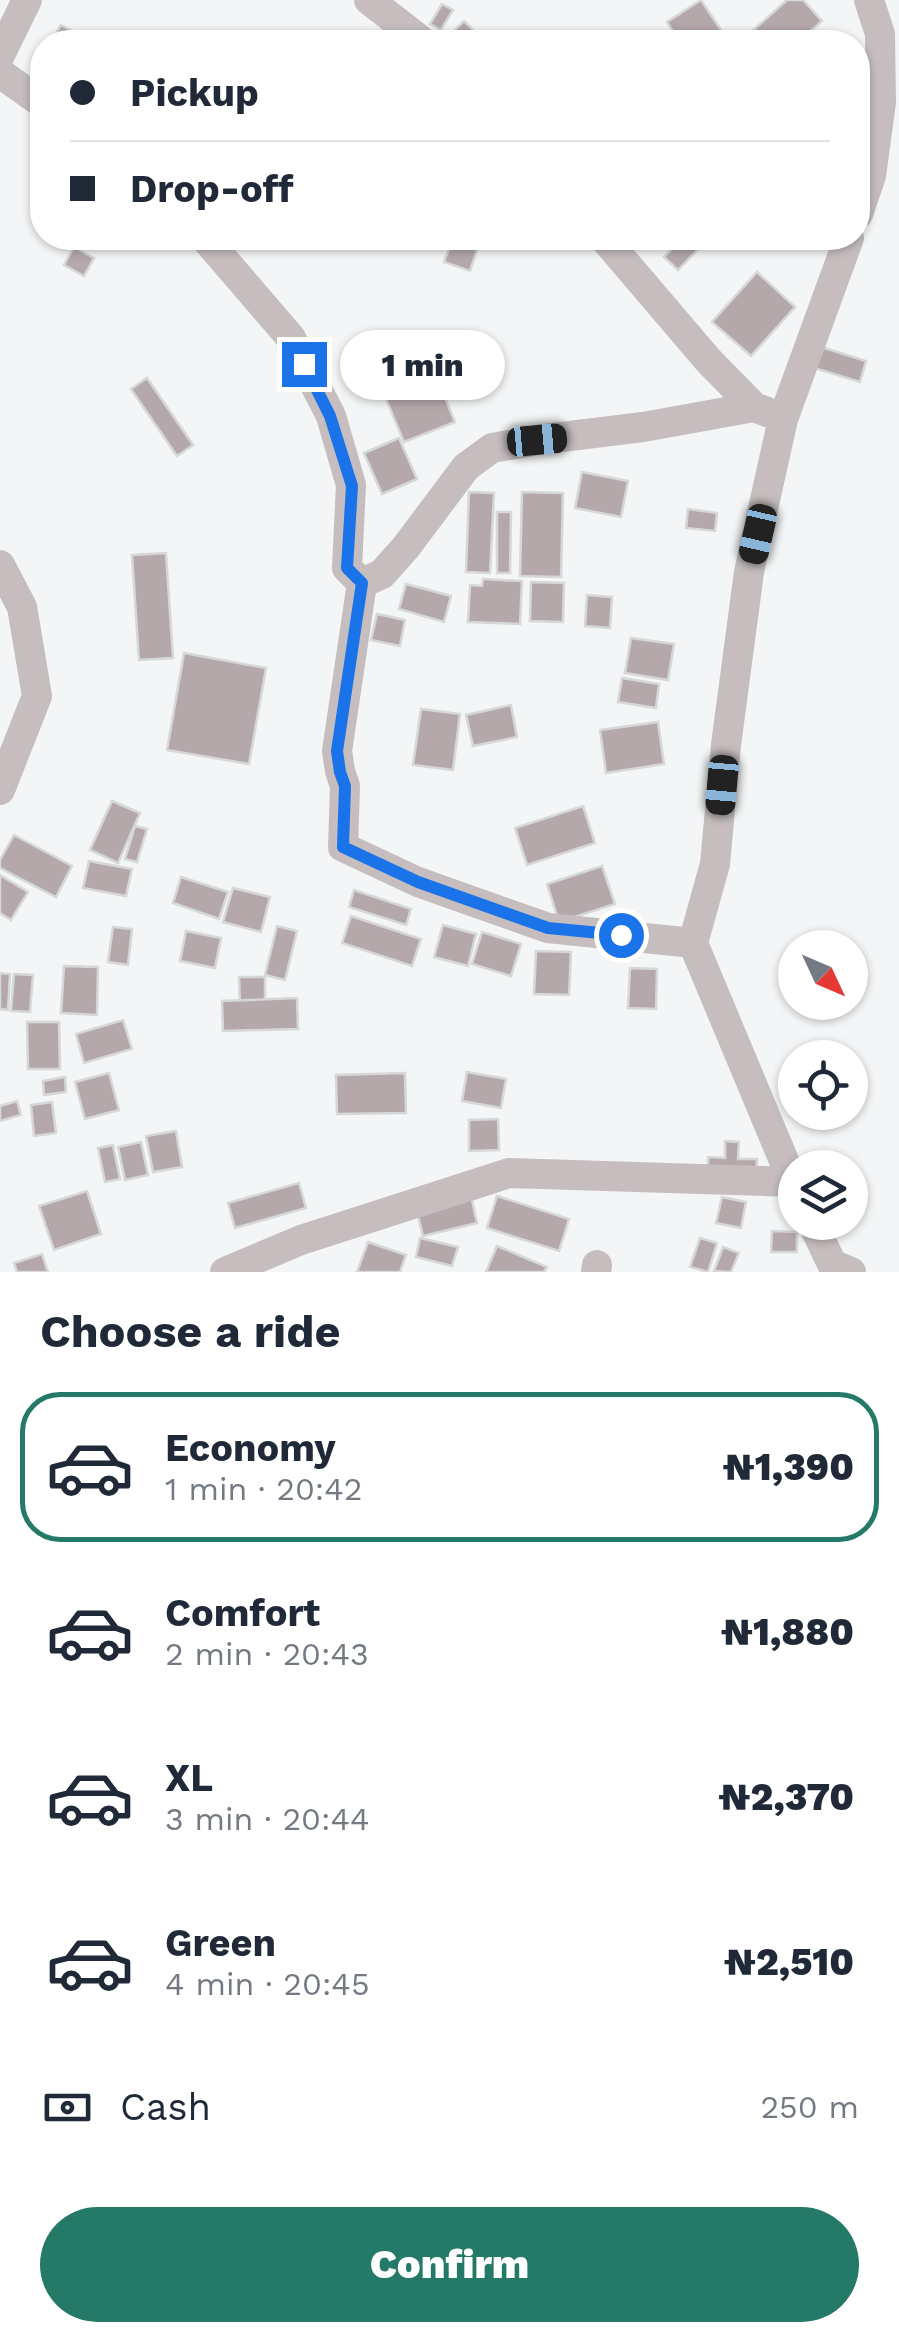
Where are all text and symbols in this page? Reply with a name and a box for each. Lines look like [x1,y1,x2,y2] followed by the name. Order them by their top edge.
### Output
[130,71,259,115] text: Pickup
[130,167,294,211] text: Drop-off
[339,329,504,399] callout: 1 min
[282,342,327,387] route end
[381,346,464,384] text: 1 min
[506,422,568,458] car
[737,501,779,567] car
[704,754,740,816] car
[599,913,644,958] route start
[778,930,868,1020] north arrow
[778,930,868,1240] map controls
[778,1040,868,1130] button: locate
[778,1150,868,1240] button: layers
[40,1305,340,1358] text: Choose a ride
[45,1422,135,1512] icon: car
[165,1426,336,1470] text: Economy
[723,1445,854,1489] text: ₦1,390
[165,1470,363,1508] text: 1 min · 20:42
[45,1587,135,1677] icon: car
[165,1591,320,1635] text: Comfort
[721,1610,854,1654] text: ₦1,880
[165,1635,369,1673] text: 2 min · 20:43
[45,1752,135,1842] icon: car
[165,1756,213,1800] text: XL
[718,1775,854,1819] text: ₦2,370
[165,1800,370,1838] text: 3 min · 20:44
[45,1917,135,2007] icon: car
[165,1921,276,1965] text: Green
[724,1940,854,1984] text: ₦2,510
[165,1965,370,2003] text: 4 min · 20:45
[40,2080,95,2135] icon: cash
[120,2085,211,2129] text: Cash
[760,2088,859,2126] text: 250 m
[40,2207,859,2322] button: Confirm

